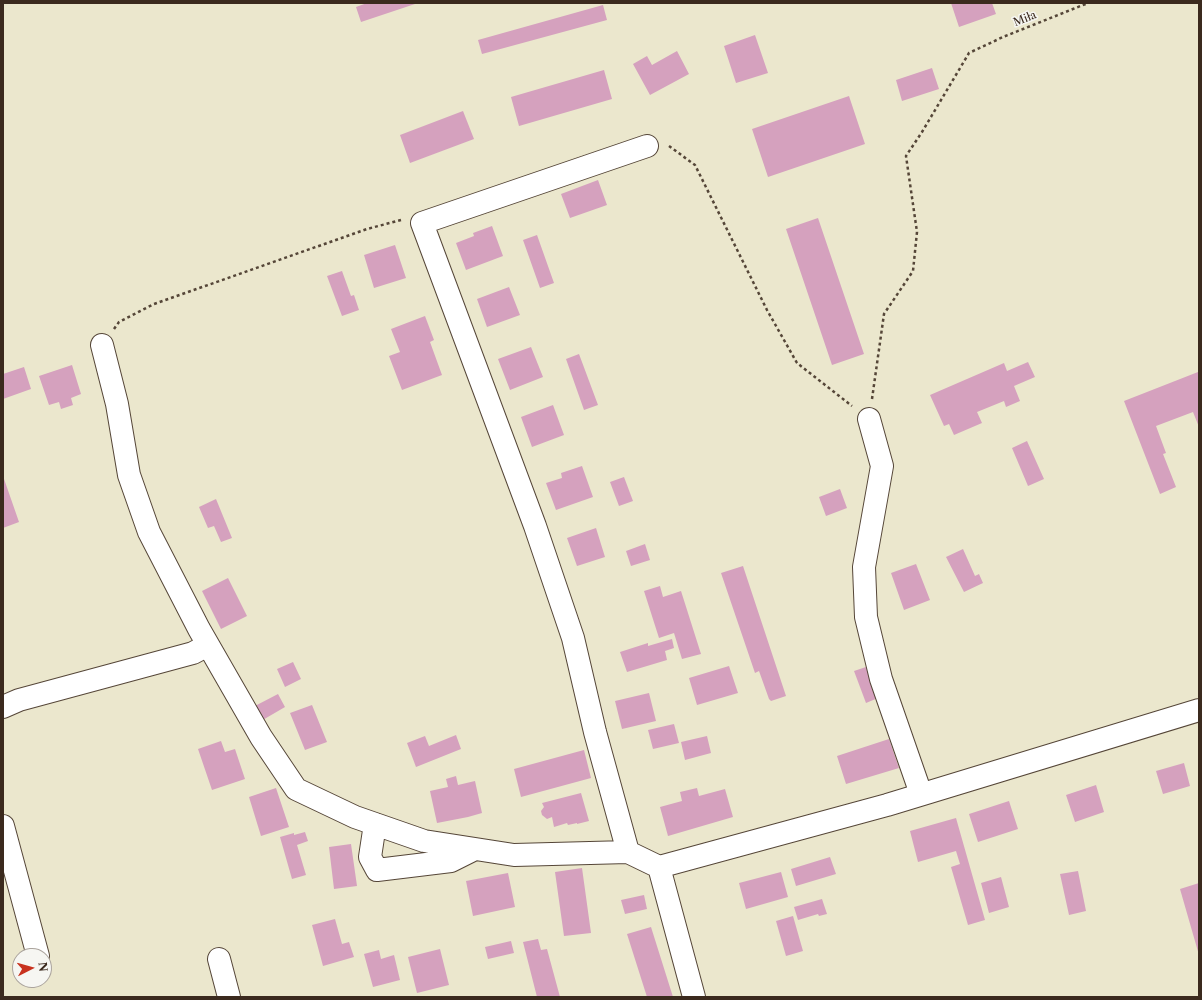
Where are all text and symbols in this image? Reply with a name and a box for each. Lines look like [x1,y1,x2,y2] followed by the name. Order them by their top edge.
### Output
[1012,8,1038,30] street label: Miła
[12,948,52,988] north arrow
[35,961,50,972] text: N

